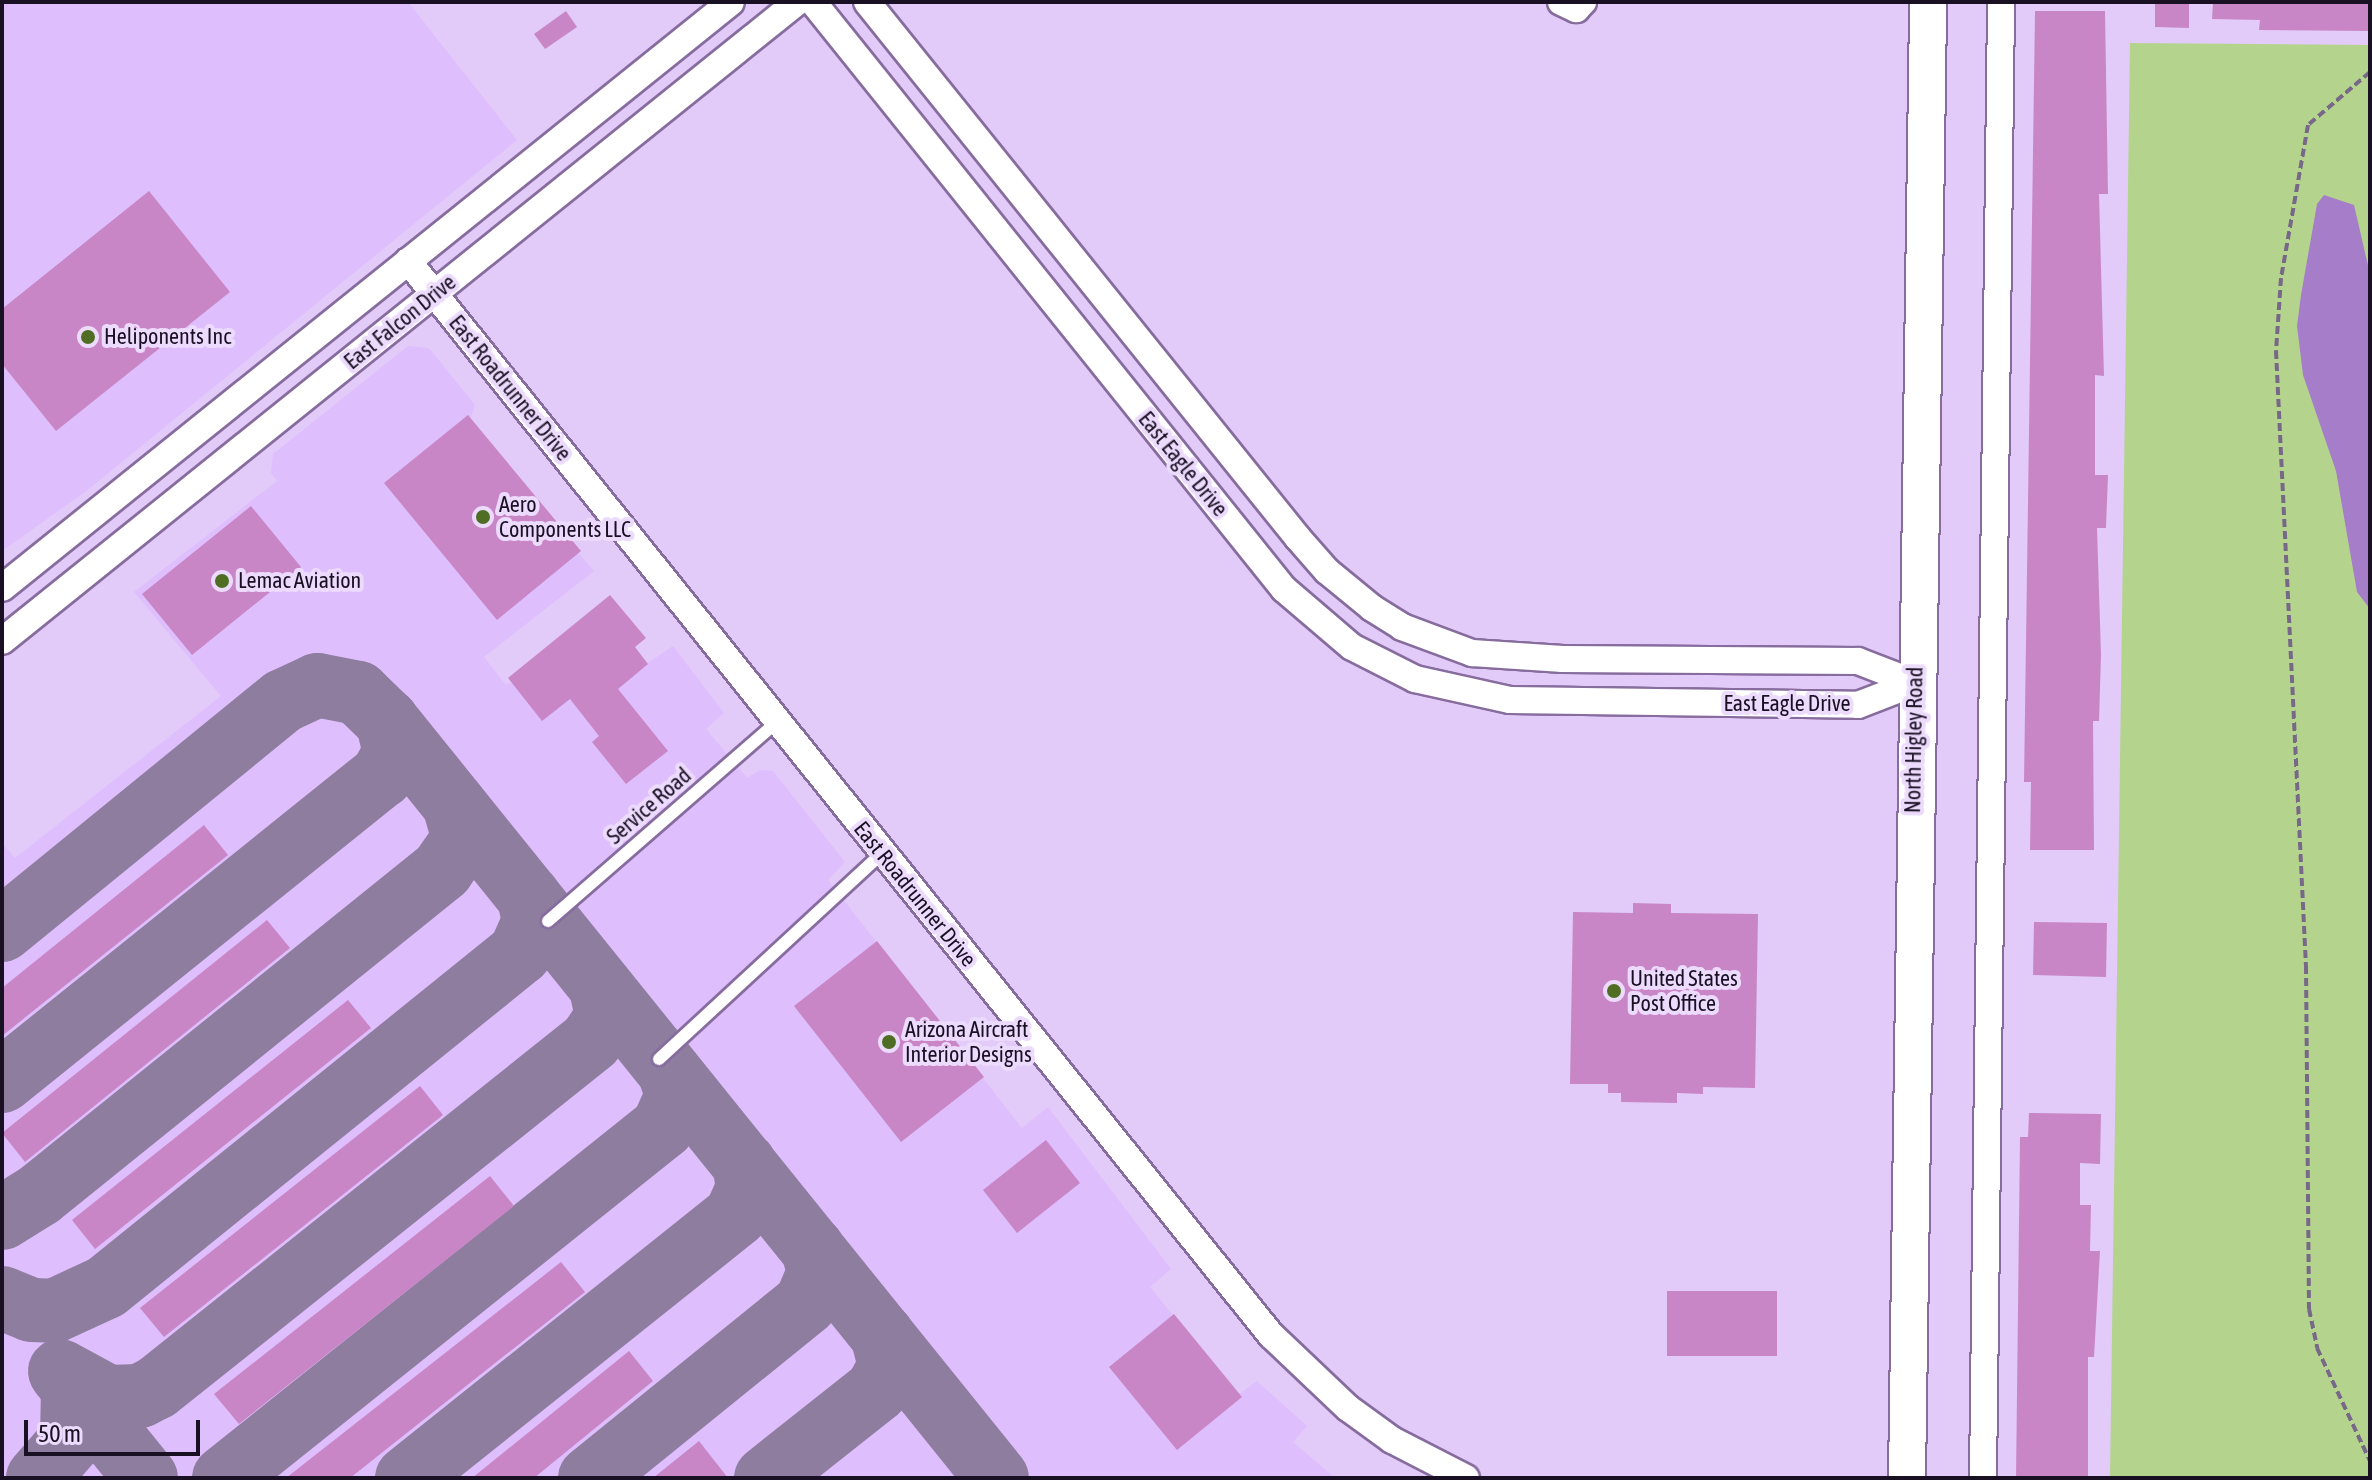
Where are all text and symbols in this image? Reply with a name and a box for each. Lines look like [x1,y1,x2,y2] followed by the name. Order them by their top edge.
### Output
[339,269,461,375] street label: East Falcon Drive
[443,310,577,466] street label: East Roadrunner Drive
[104,324,231,350] place label: Heliponents Inc
[79,328,97,346] marker: Heliponents Inc
[1133,406,1233,522] street label: East Eagle Drive
[499,491,631,542] place label: Aero Components LLC
[474,508,492,526] marker: Aero Components LLC
[238,568,361,594] place label: Lemac Aviation
[213,572,231,590] marker: Lemac Aviation
[1900,667,1928,813] street label: North Higley Road
[1723,691,1851,717] street label: East Eagle Drive
[601,762,697,850] street label: Service Road
[848,816,982,972] street label: East Roadrunner Drive
[1630,965,1738,1016] place label: United States Post Office
[1605,982,1623,1000] marker: United States Post Office
[905,1016,1032,1068] place label: Arizona Aircraft Interior Designs
[880,1033,898,1051] marker: Arizona Aircraft Interior Designs
[28,1404,204,1454] scale bar
[38,1420,81,1447] text: 50 m

